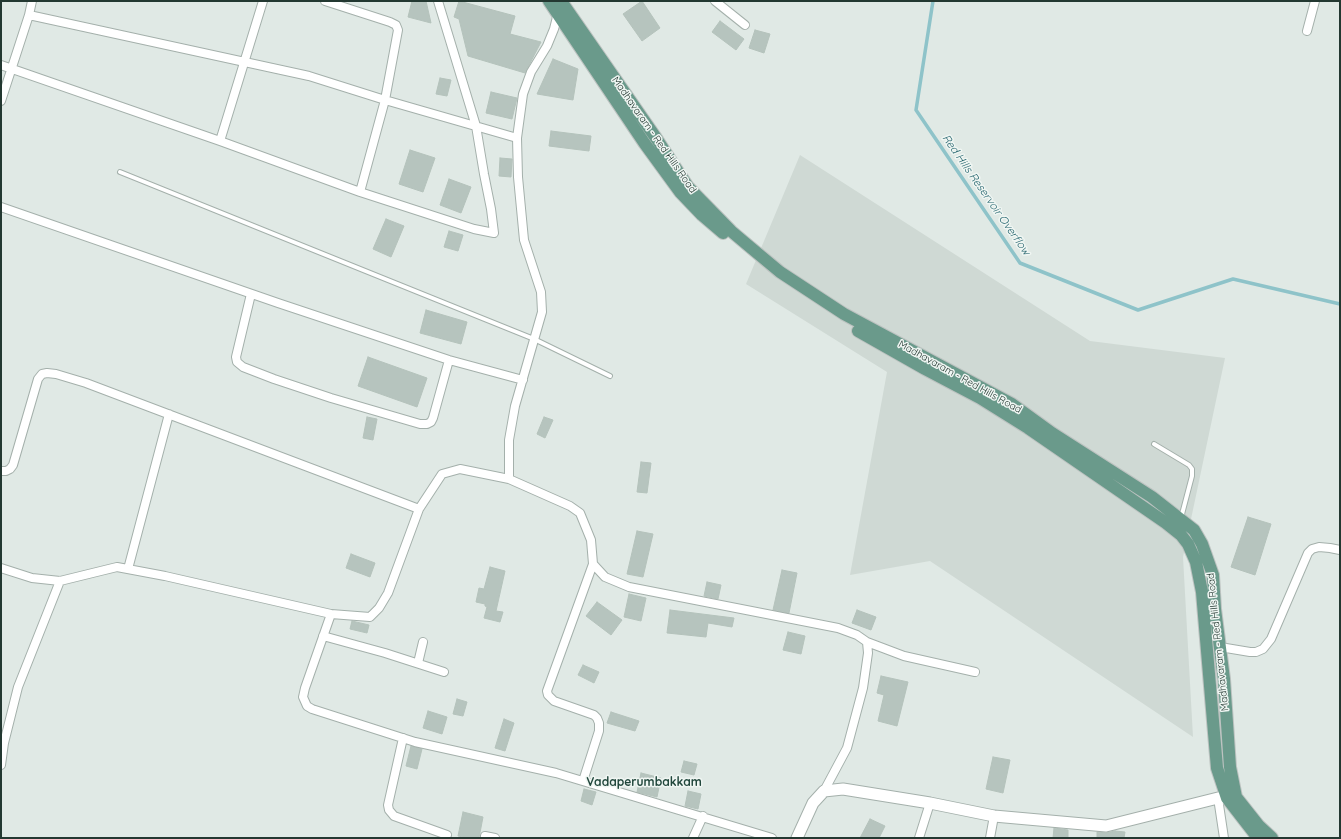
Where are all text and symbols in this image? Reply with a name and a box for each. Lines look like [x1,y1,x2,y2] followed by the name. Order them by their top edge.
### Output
[609,75,699,195] street label: Madhavaram - Red Hills Road
[939,132,1033,258] water label: Red Hills Reservoir Overflow
[896,338,1024,416] street label: Madhavaram - Red Hills Road
[1205,572,1231,712] street label: Madhavaram - Red Hills Road
[586,775,702,789] district label: Vadaperumbakkam

